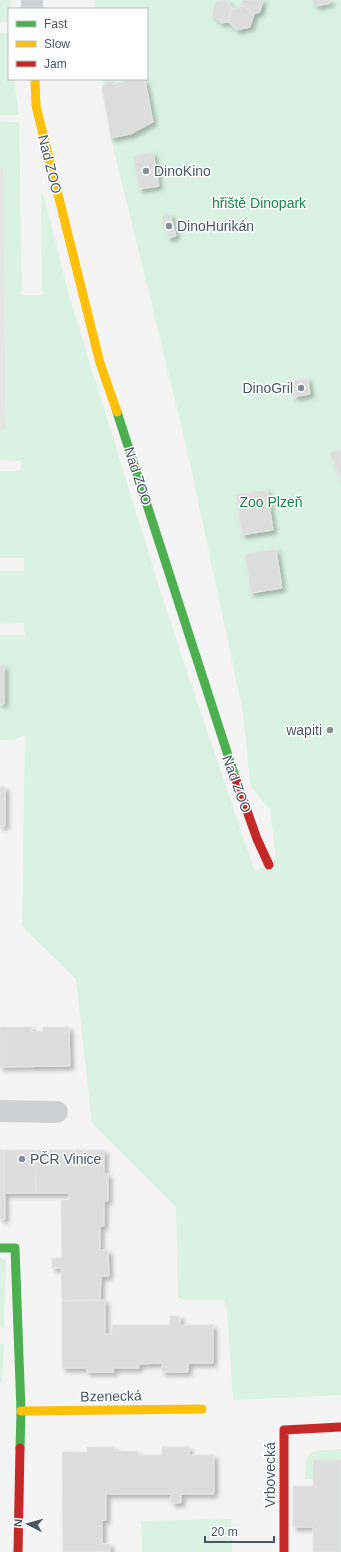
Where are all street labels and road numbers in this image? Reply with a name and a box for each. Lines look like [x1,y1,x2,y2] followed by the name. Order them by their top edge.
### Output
[35,133,65,195] street label: Nad ZOO
[121,445,155,507] street label: Nad ZOO
[219,753,255,815] street label: Nad ZOO
[80,1387,142,1405] street label: Bzenecká
[262,1442,278,1508] street label: Vrbovecká

